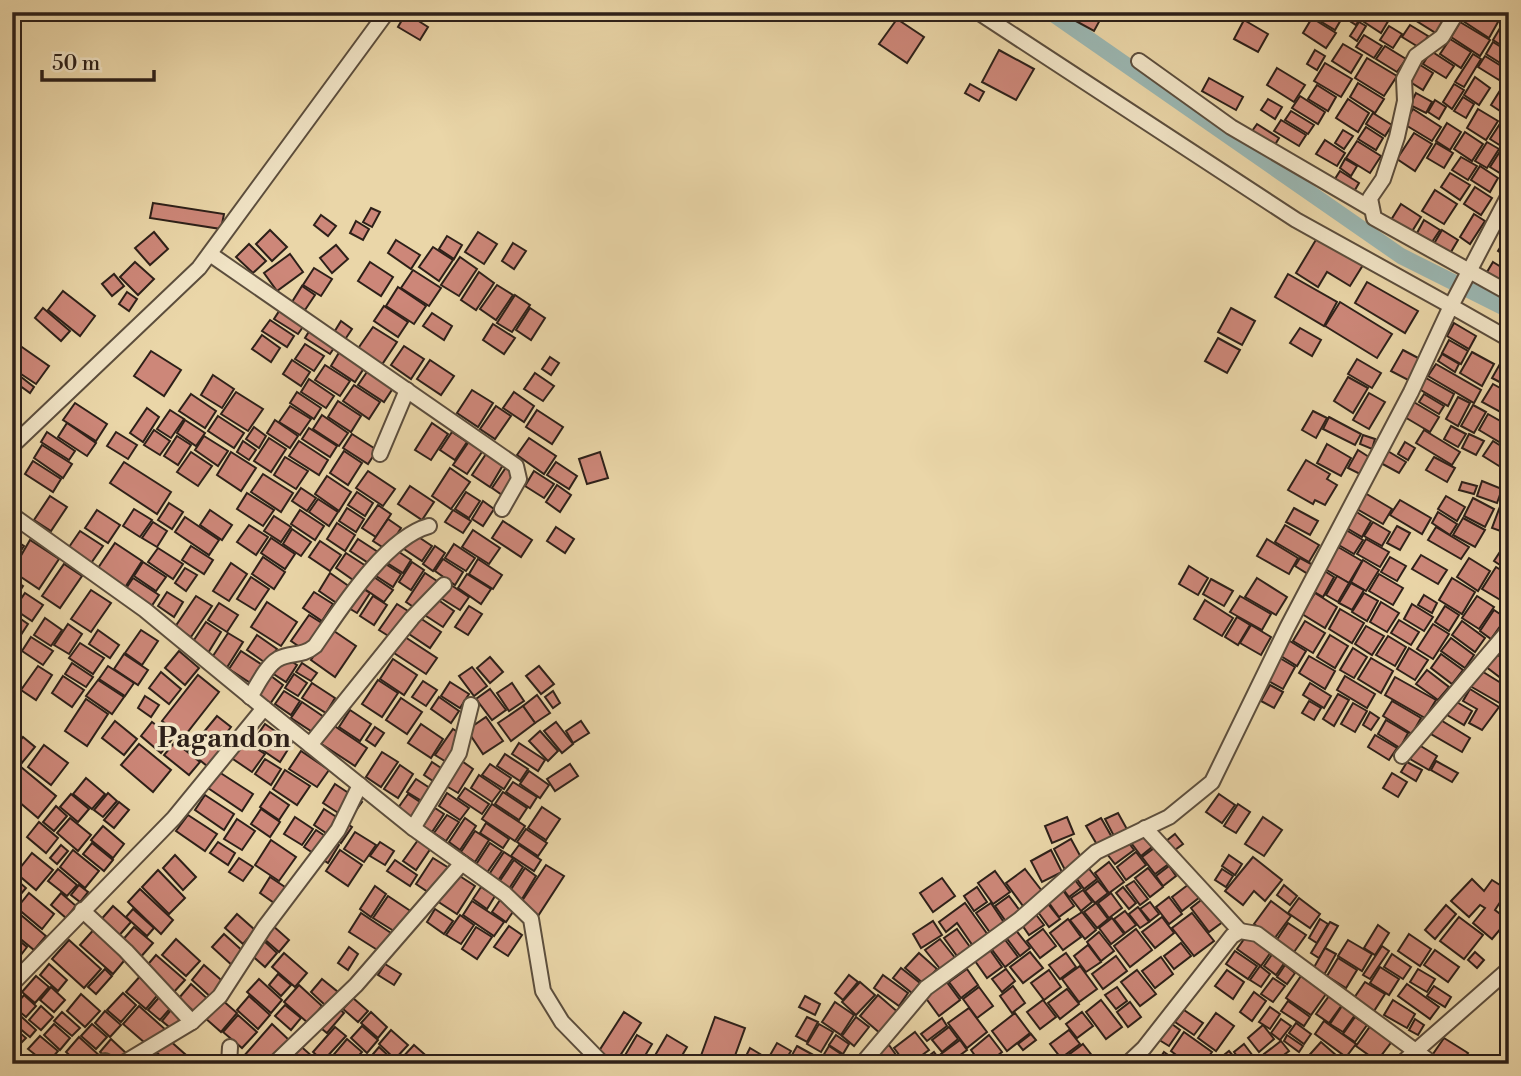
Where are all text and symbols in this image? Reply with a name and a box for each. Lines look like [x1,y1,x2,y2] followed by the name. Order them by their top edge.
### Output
[42,38,154,82] scale bar
[52,51,100,77] text: 50 m
[157,721,291,756] district label: Pagandon

